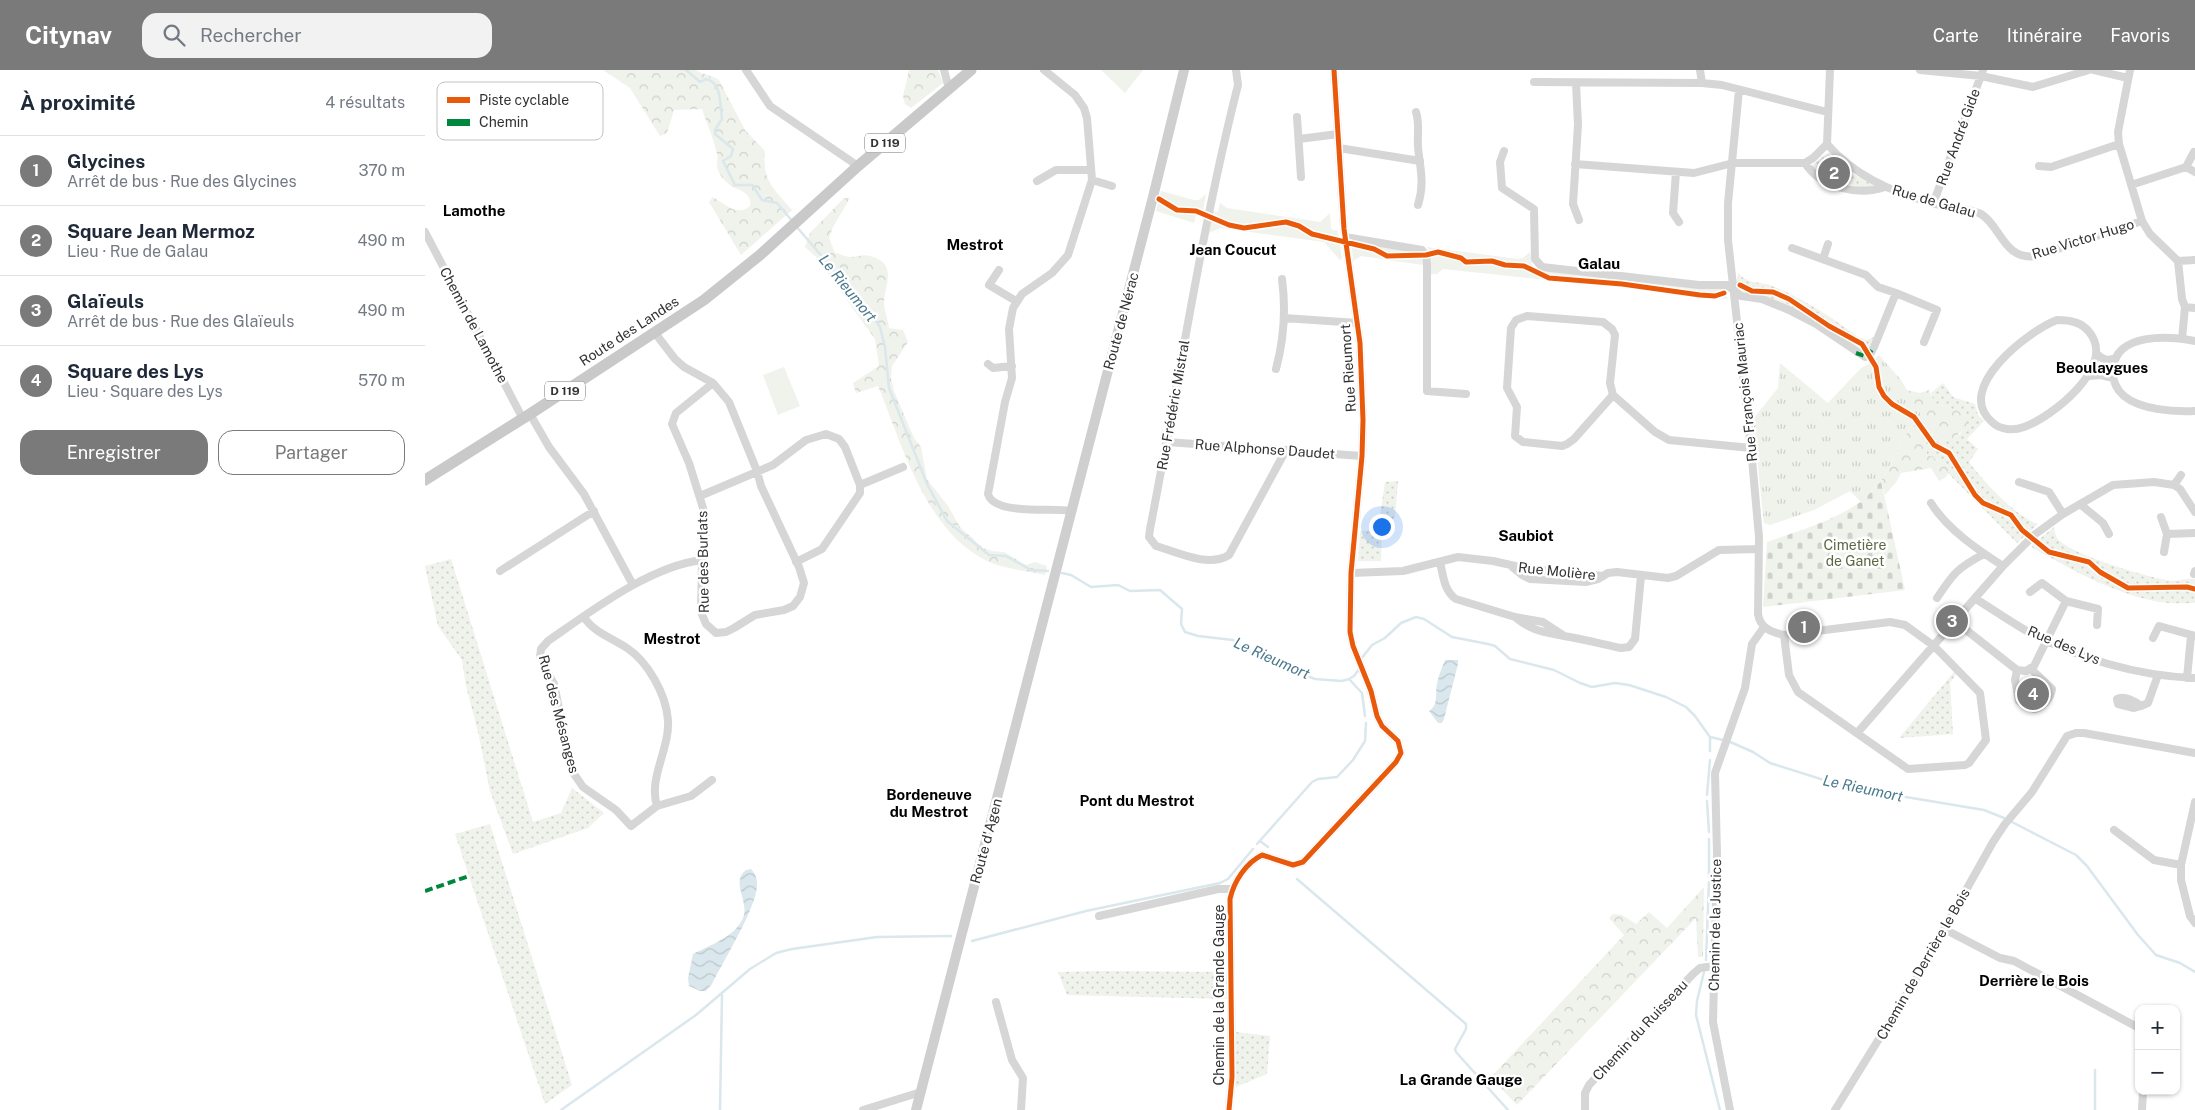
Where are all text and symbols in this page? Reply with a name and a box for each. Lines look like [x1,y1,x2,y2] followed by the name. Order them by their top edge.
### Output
[142,13,492,58] search box
[25,21,112,49] text: Citynav
[160,21,188,49] icon: search
[200,24,302,46] text: Rechercher
[1933,25,1979,46] text: Carte
[2007,25,2082,46] text: Itinéraire
[2110,25,2170,46] text: Favoris
[437,82,603,140] legend
[1933,86,1983,188] street label: Rue André Gide
[20,90,136,115] text: À proximité
[479,92,569,108] text: Piste cyclable
[325,93,405,112] text: 4 résultats
[479,114,528,130] text: Chemin
[865,134,905,152] road number: D 119
[67,150,145,172] text: Glycines
[1818,154,1850,192] pin: 2
[33,161,39,180] text: 1
[358,161,405,180] text: 370 m
[67,172,297,191] text: Arrêt de bus · Rue des Glycines
[1890,181,1978,221] street label: Rue de Galau
[443,202,505,219] district label: Lamothe
[2030,216,2136,262] street label: Rue Victor Hugo
[67,220,255,242] text: Square Jean Mermoz
[31,231,41,250] text: 2
[358,231,405,250] text: 490 m
[946,236,1004,253] district label: Mestrot
[1189,241,1277,258] district label: Jean Coucut
[67,242,208,261] text: Lieu · Rue de Galau
[816,251,880,325] water label: Le Rieumort
[1578,255,1620,272] district label: Galau
[437,264,511,386] street label: Chemin de Lamothe
[1100,271,1142,371] street label: Route de Nérac
[67,290,144,312] text: Glaïeuls
[576,293,682,369] street label: Route des Landes
[31,301,41,320] text: 3
[358,301,405,320] text: 490 m
[67,312,294,331] text: Arrêt de bus · Rue des Glaïeuls
[1730,321,1760,463] street label: Rue François Mauriac
[1337,323,1359,413] street label: Rue Rieumort
[1154,339,1192,471] street label: Rue Frédéric Mistral
[2056,359,2148,376] district label: Beoulaygues
[67,360,204,382] text: Square des Lys
[31,371,41,390] text: 4
[358,371,405,390] text: 570 m
[67,382,223,401] text: Lieu · Square des Lys
[545,382,585,401] road number: D 119
[20,430,208,475] button: Enregistrer
[218,430,405,475] button: Partager
[1194,436,1336,462] street label: Rue Alphonse Daudet
[694,511,712,613] street label: Rue des Burlats
[1369,514,1395,540] your location
[1498,527,1554,544] district label: Saubiot
[1823,537,1887,569] park label: Cimetière de Ganet
[1517,559,1597,583] street label: Rue Molière
[1936,602,1968,640] pin: 3
[1788,608,1820,646] pin: 1
[2025,623,2103,667] street label: Rue des Lys
[643,630,701,647] district label: Mestrot
[1231,634,1313,682] water label: Le Rieumort
[536,653,582,775] street label: Rue des Mésanges
[2017,675,2049,713] pin: 4
[1821,771,1905,805] water label: Le Rieumort
[886,786,972,820] district label: Bordeneuve du Mestrot
[1080,792,1194,809] district label: Pont du Mestrot
[967,797,1005,885] street label: Route d'Agen
[1706,859,1724,991] street label: Chemin de la Justice
[1873,886,1973,1042] street label: Chemin de Derrière le Bois
[1211,904,1227,1085] street label: Chemin de la Grande Gauge
[1979,972,2089,989] district label: Derrière le Bois
[1589,977,1691,1083] street label: Chemin du Ruisseau
[2135,1005,2180,1095] map controls
[2135,1005,2180,1050] button: +
[2135,1050,2180,1095] button: −
[1400,1071,1522,1088] district label: La Grande Gauge

